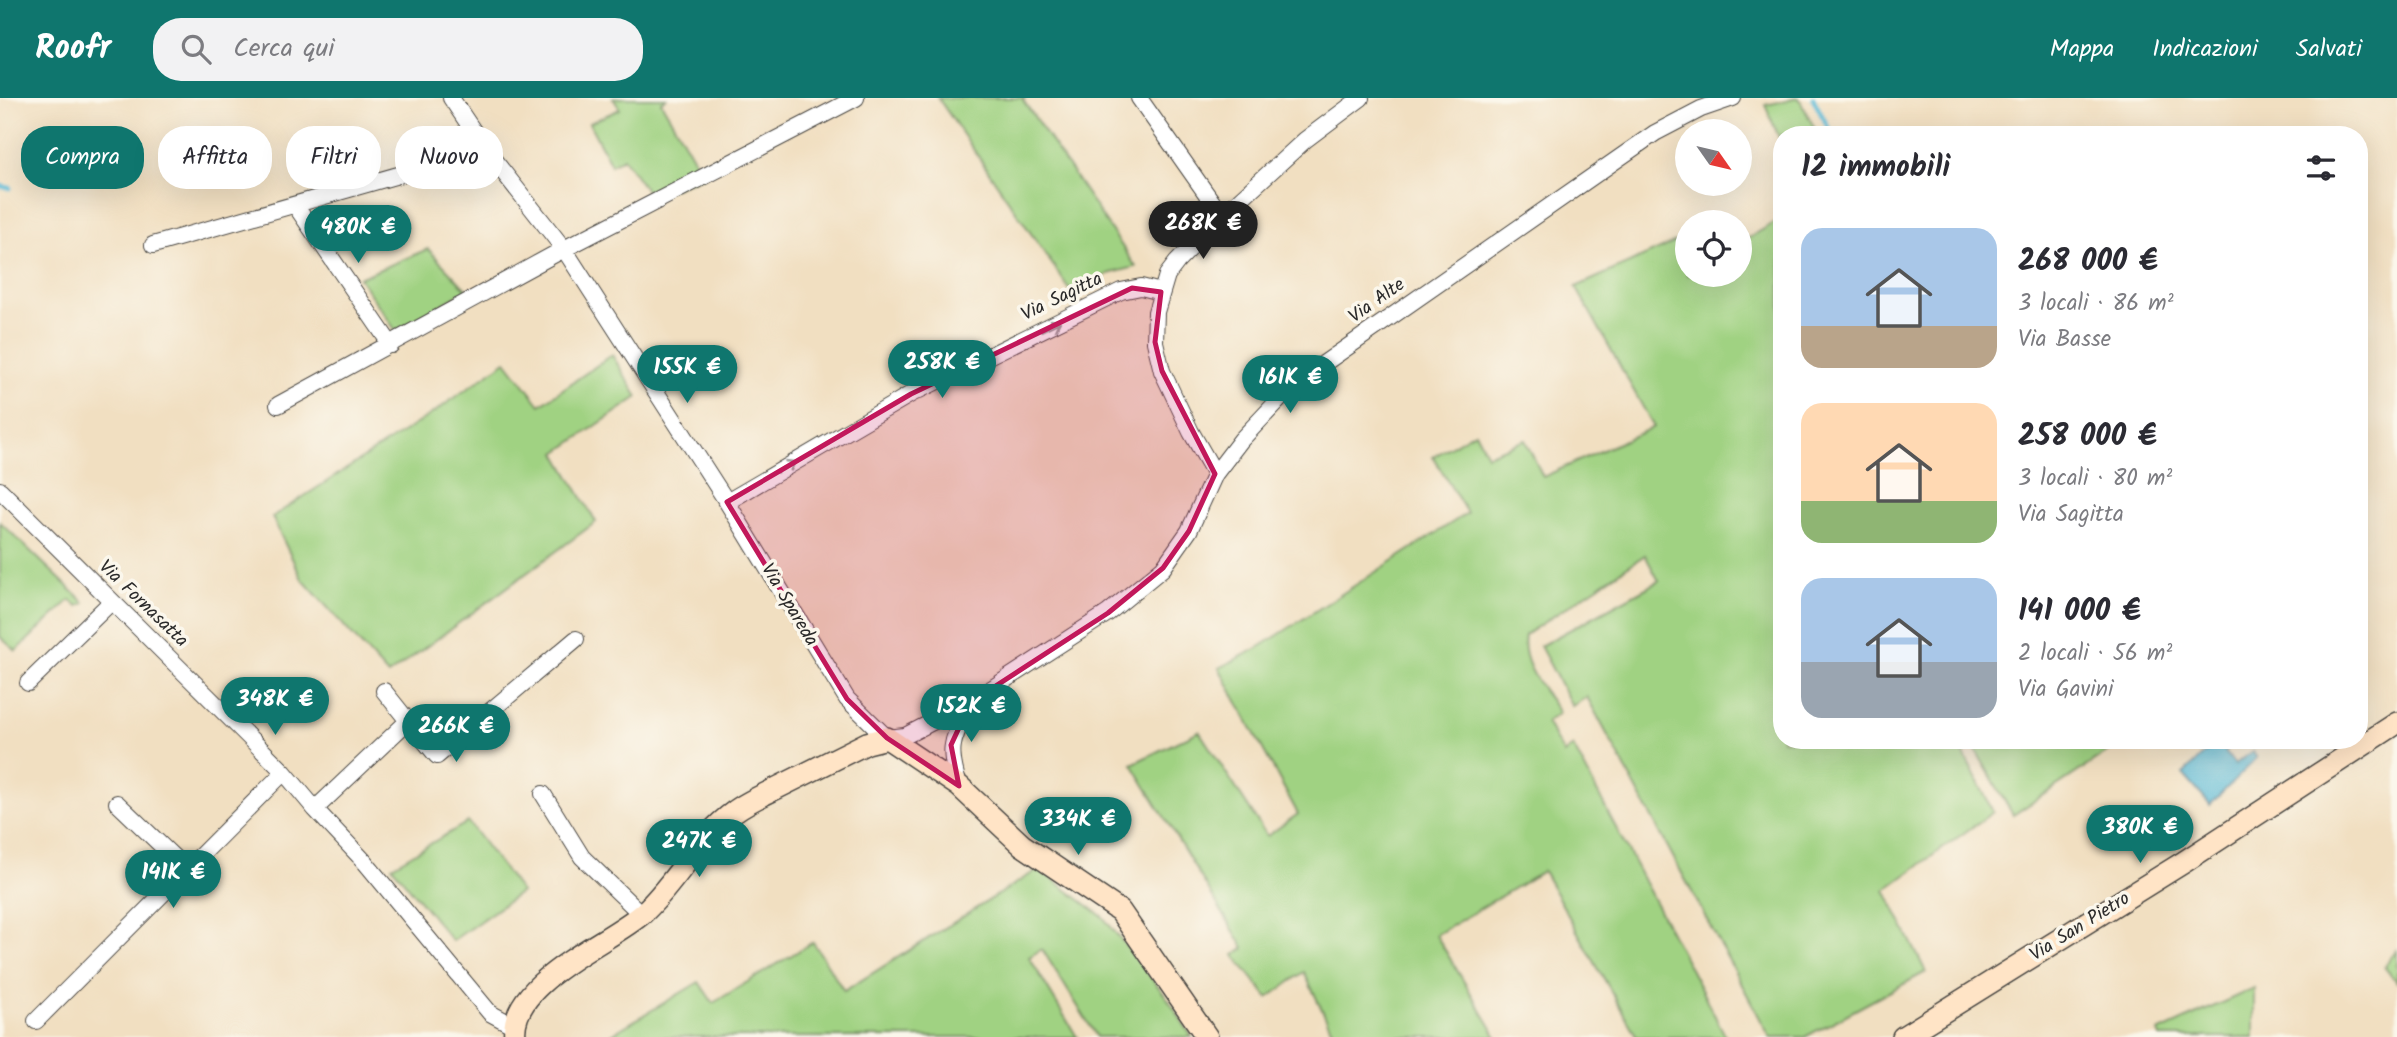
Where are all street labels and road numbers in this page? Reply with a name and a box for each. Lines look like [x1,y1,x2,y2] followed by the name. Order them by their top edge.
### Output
[1016,264,1108,330] street label: Via Sagitta
[1342,270,1412,331] street label: Via Alte
[91,553,195,655] street label: Via Fornasatta
[752,558,826,652] street label: Via Spareda
[2024,884,2136,970] street label: Via San Pietro

